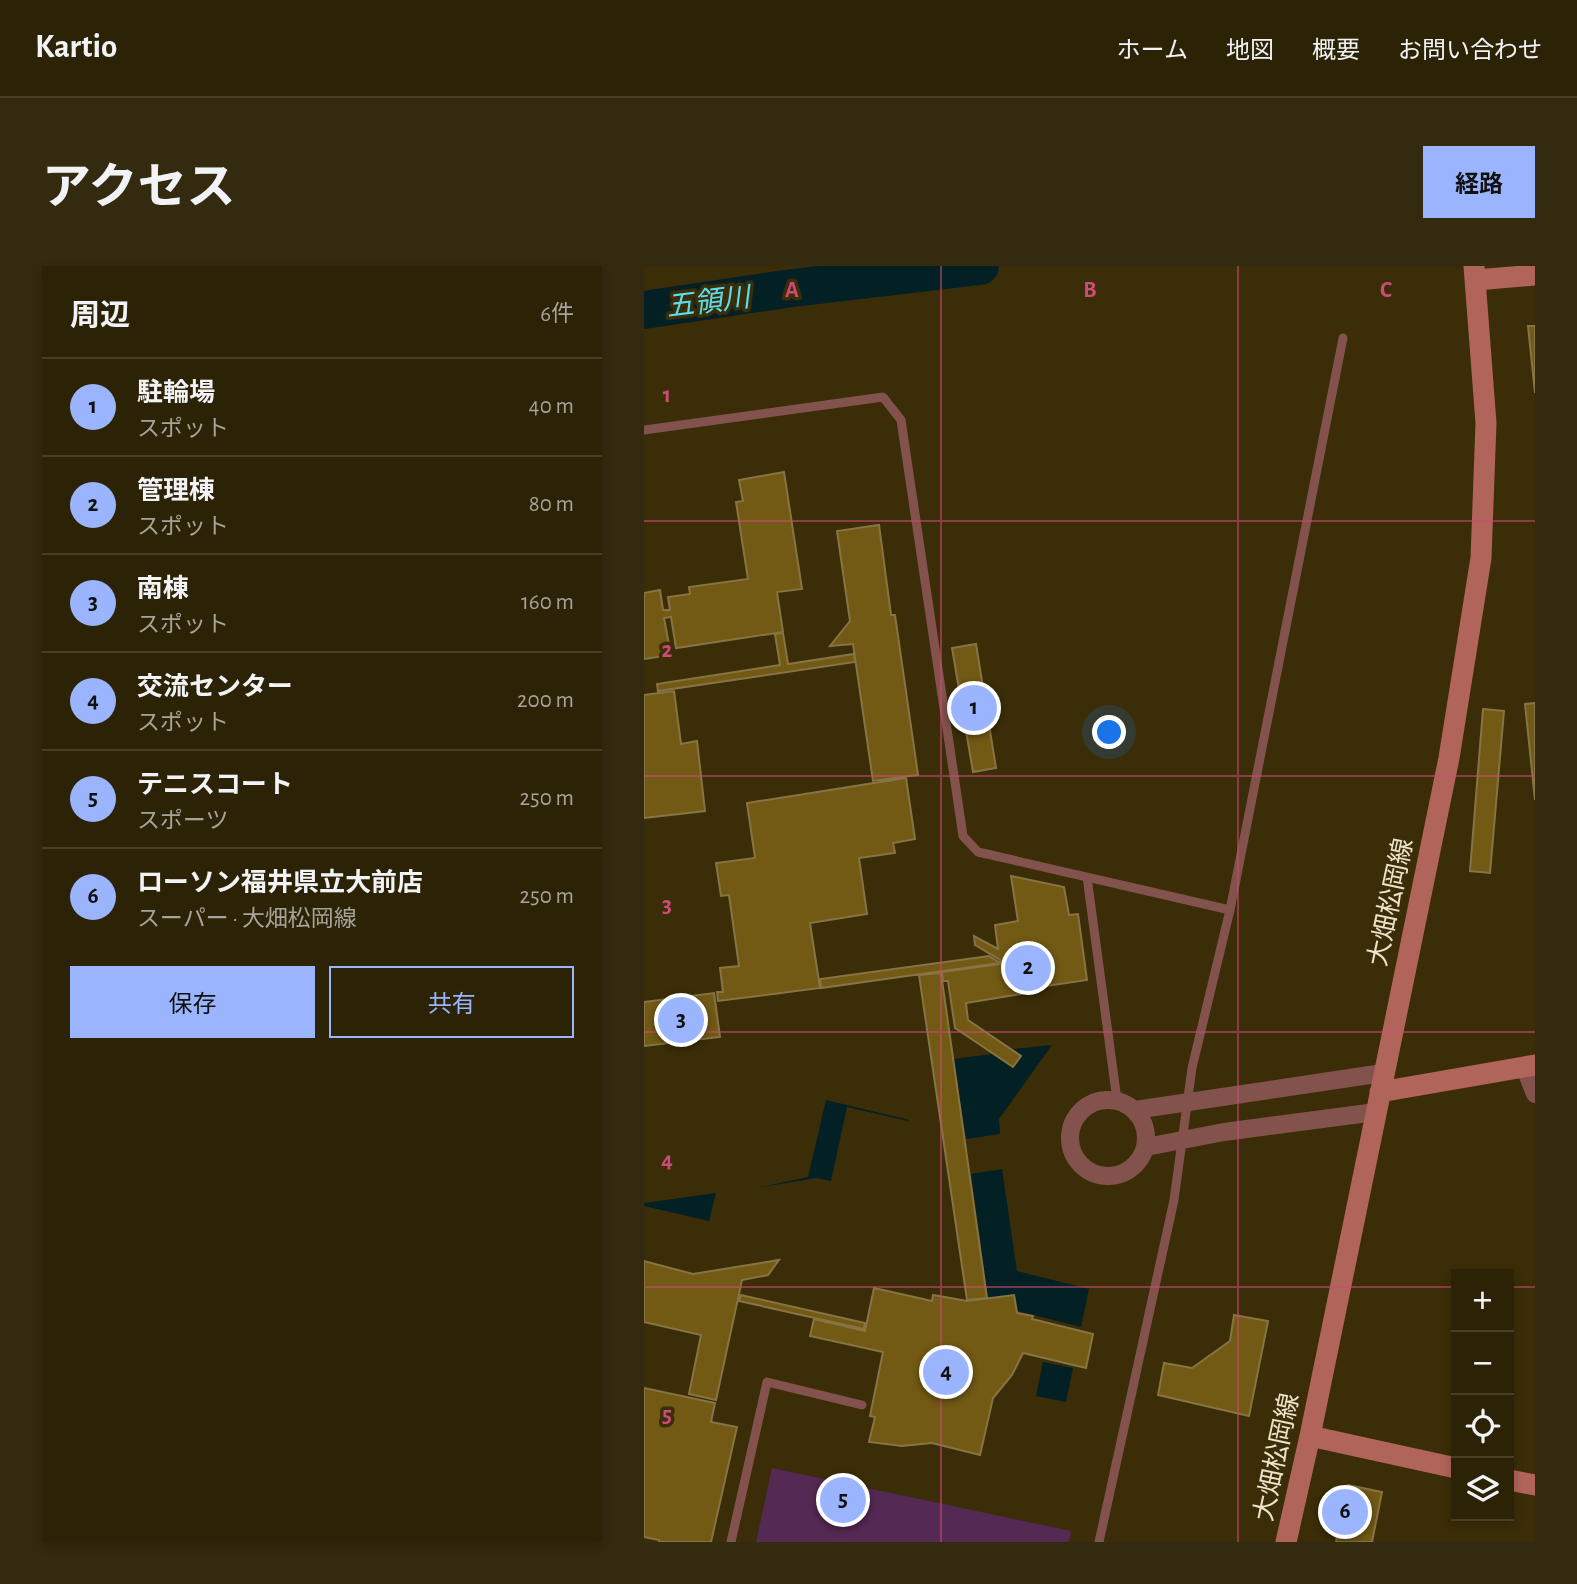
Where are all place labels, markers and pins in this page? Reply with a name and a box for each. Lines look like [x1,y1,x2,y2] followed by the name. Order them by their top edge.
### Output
[951,682,997,734] pin: 1
[1005,942,1051,994] pin: 2
[658,994,704,1046] pin: 3
[923,1346,969,1398] pin: 4
[820,1474,866,1526] pin: 5
[1322,1486,1368,1538] pin: 6

